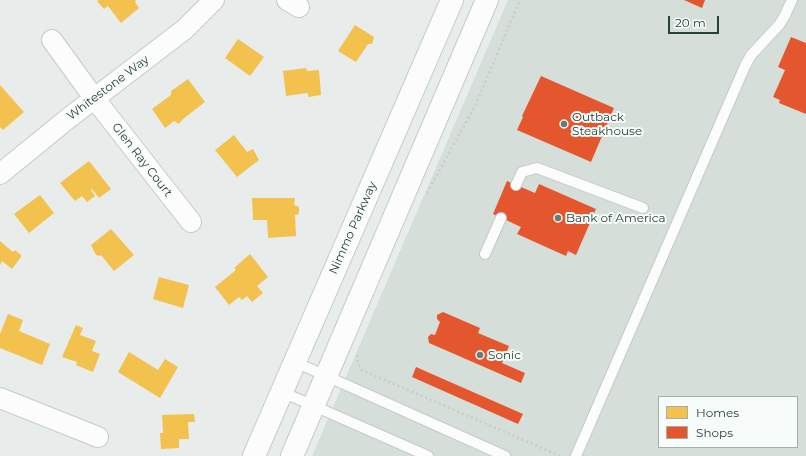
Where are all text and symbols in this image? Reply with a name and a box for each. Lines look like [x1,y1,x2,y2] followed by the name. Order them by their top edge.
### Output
[670,8,721,34] scale bar
[675,15,706,30] text: 20 m
[64,53,152,123] street label: Whitestone Way
[572,110,642,138] place label: Outback Steakhouse
[559,119,569,129] marker: Outback Steakhouse
[109,120,175,200] street label: Glen Ray Court
[326,179,380,277] street label: Nimmo Parkway
[566,211,666,225] place label: Bank of America
[553,213,563,223] marker: Bank of America
[488,348,521,362] place label: Sonic
[475,350,485,360] marker: Sonic
[658,396,798,448] legend
[696,405,739,420] text: Homes
[696,425,733,440] text: Shops

